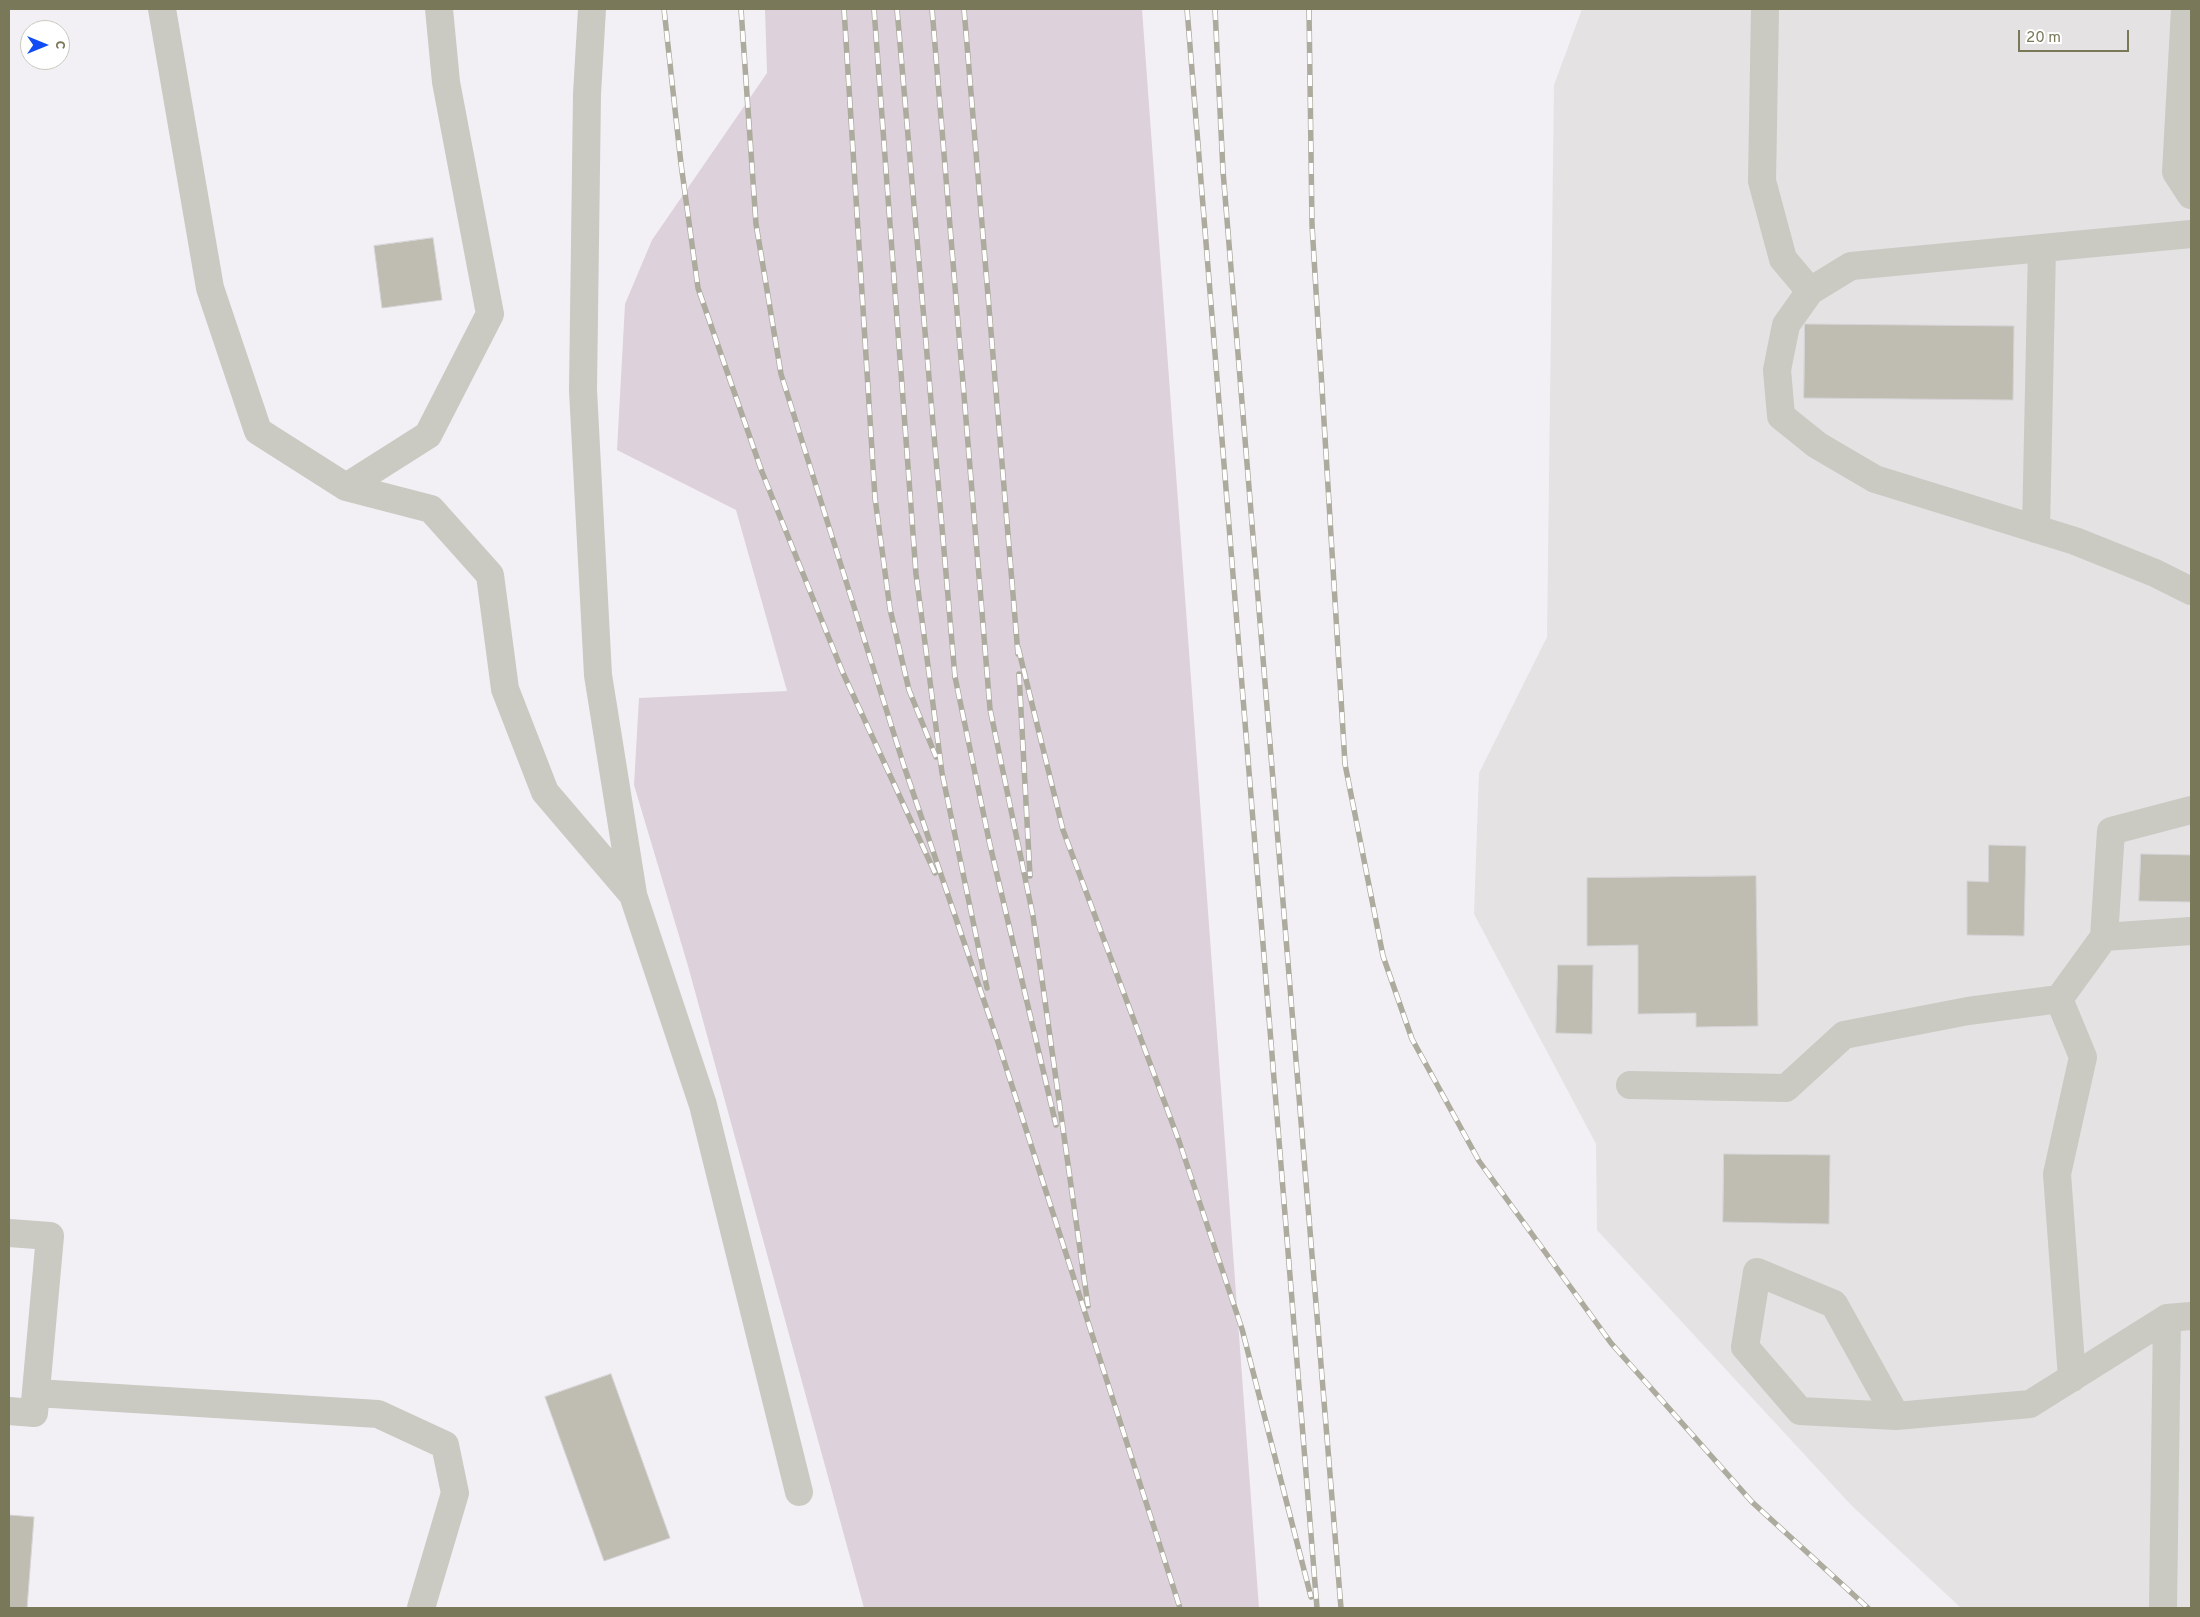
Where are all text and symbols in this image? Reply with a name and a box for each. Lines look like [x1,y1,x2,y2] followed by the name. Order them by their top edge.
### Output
[20,20,70,70] north arrow
[2020,20,2131,52] scale bar
[2026,29,2061,48] text: 20 m
[51,41,68,49] text: С

